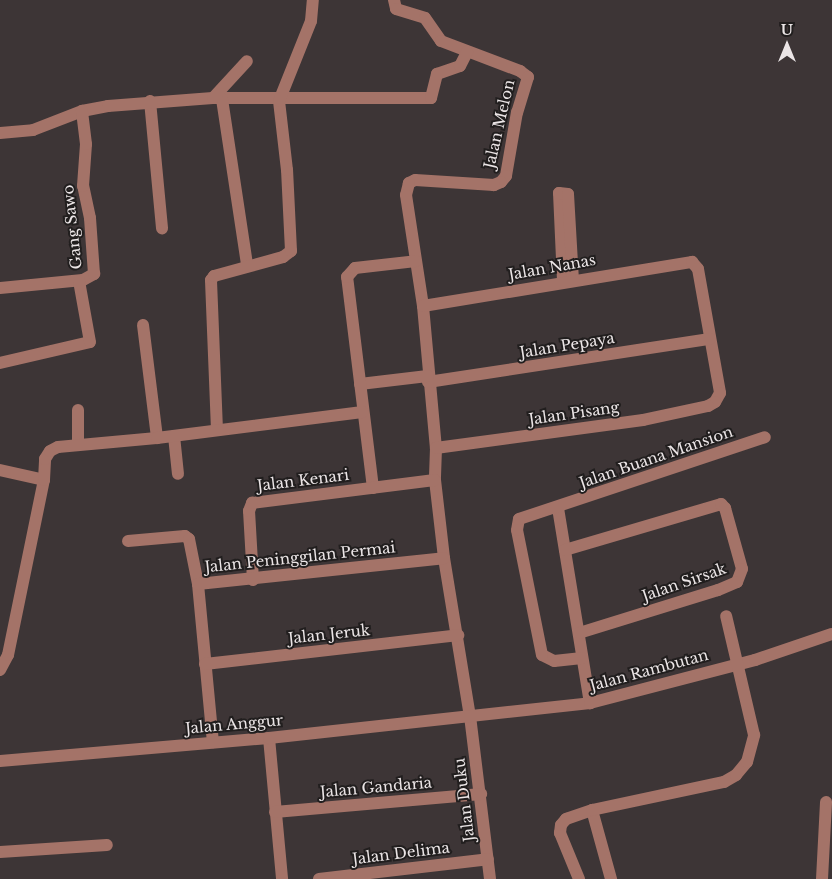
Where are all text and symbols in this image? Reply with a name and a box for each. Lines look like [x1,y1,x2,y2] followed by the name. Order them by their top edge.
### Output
[762,20,812,70] north arrow
[781,21,793,39] text: U
[480,78,518,170] street label: Jalan Melon
[59,184,85,270] street label: Gang Sawo
[507,250,597,284] street label: Jalan Nanas
[518,329,616,361] street label: Jalan Pepaya
[527,398,621,428] street label: Jalan Pisang
[577,422,735,492] street label: Jalan Buana Mansion
[256,465,350,495] street label: Jalan Kenari
[204,538,396,576] street label: Jalan Peninggilan Permai
[640,559,728,605] street label: Jalan Sirsak
[287,621,371,647] street label: Jalan Jeruk
[588,646,710,694] street label: Jalan Rambutan
[184,711,284,737] street label: Jalan Anggur
[450,757,478,843] street label: Jalan Duku
[319,773,433,801] street label: Jalan Gandaria
[351,838,451,868] street label: Jalan Delima

